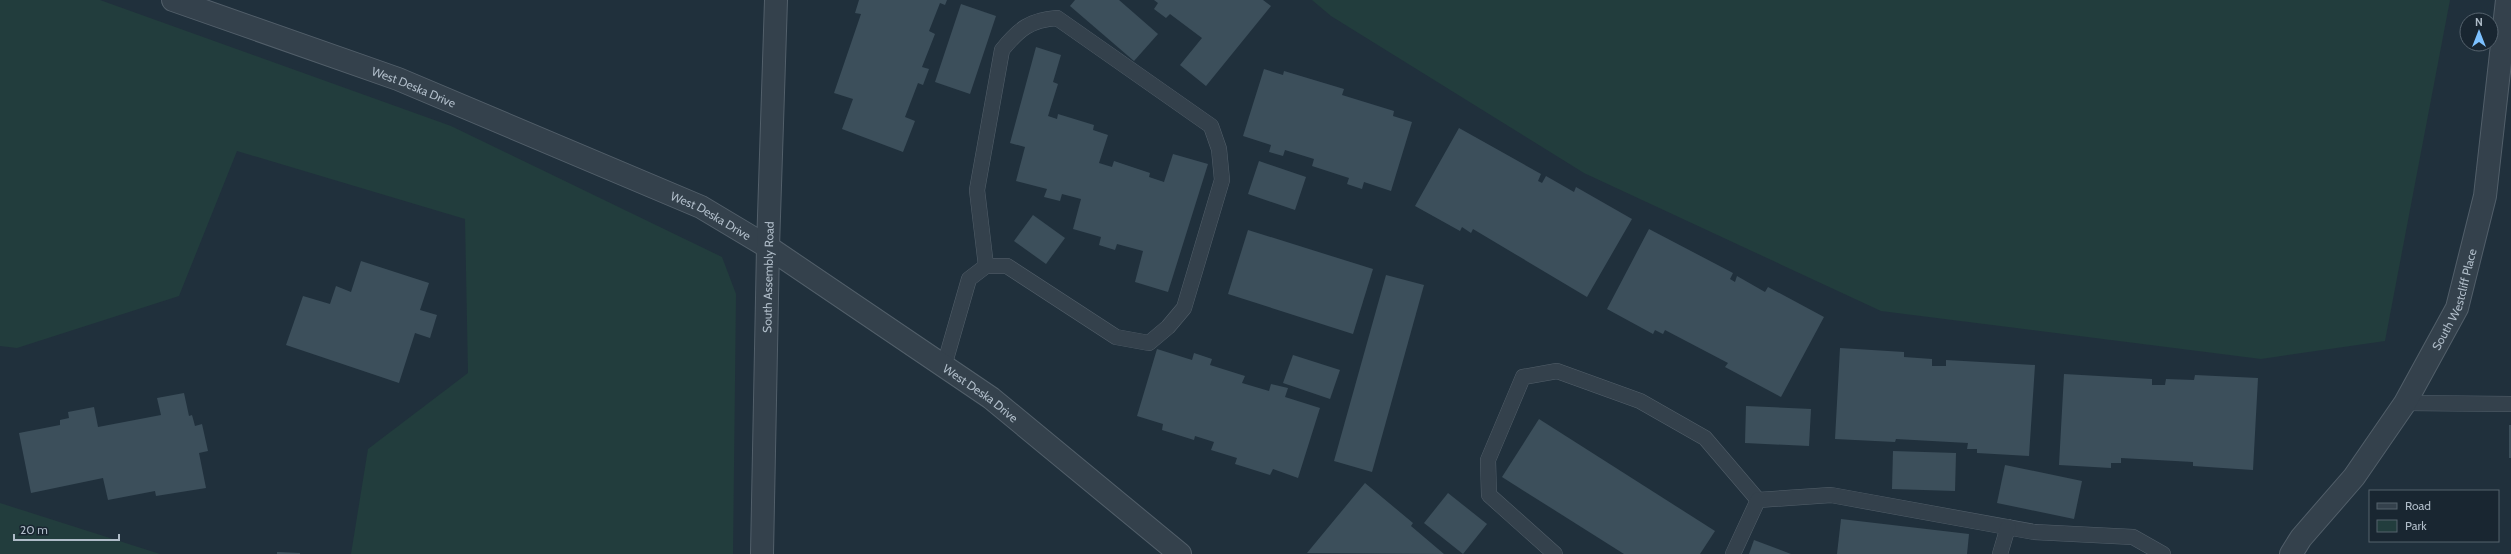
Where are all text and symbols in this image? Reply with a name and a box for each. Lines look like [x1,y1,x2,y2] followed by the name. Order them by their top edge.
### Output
[2459,12,2499,52] north arrow
[2475,15,2483,29] text: N
[370,63,458,110] street label: West Deska Drive
[669,188,754,243] street label: West Deska Drive
[759,221,776,333] street label: South Assembly Road
[2428,247,2479,353] street label: South Westcliff Place
[940,360,1021,425] street label: West Deska Drive
[2369,490,2499,542] legend
[2405,498,2431,513] text: Road
[14,516,119,542] scale bar
[2405,518,2427,533] text: Park
[20,522,48,537] text: 20 m

